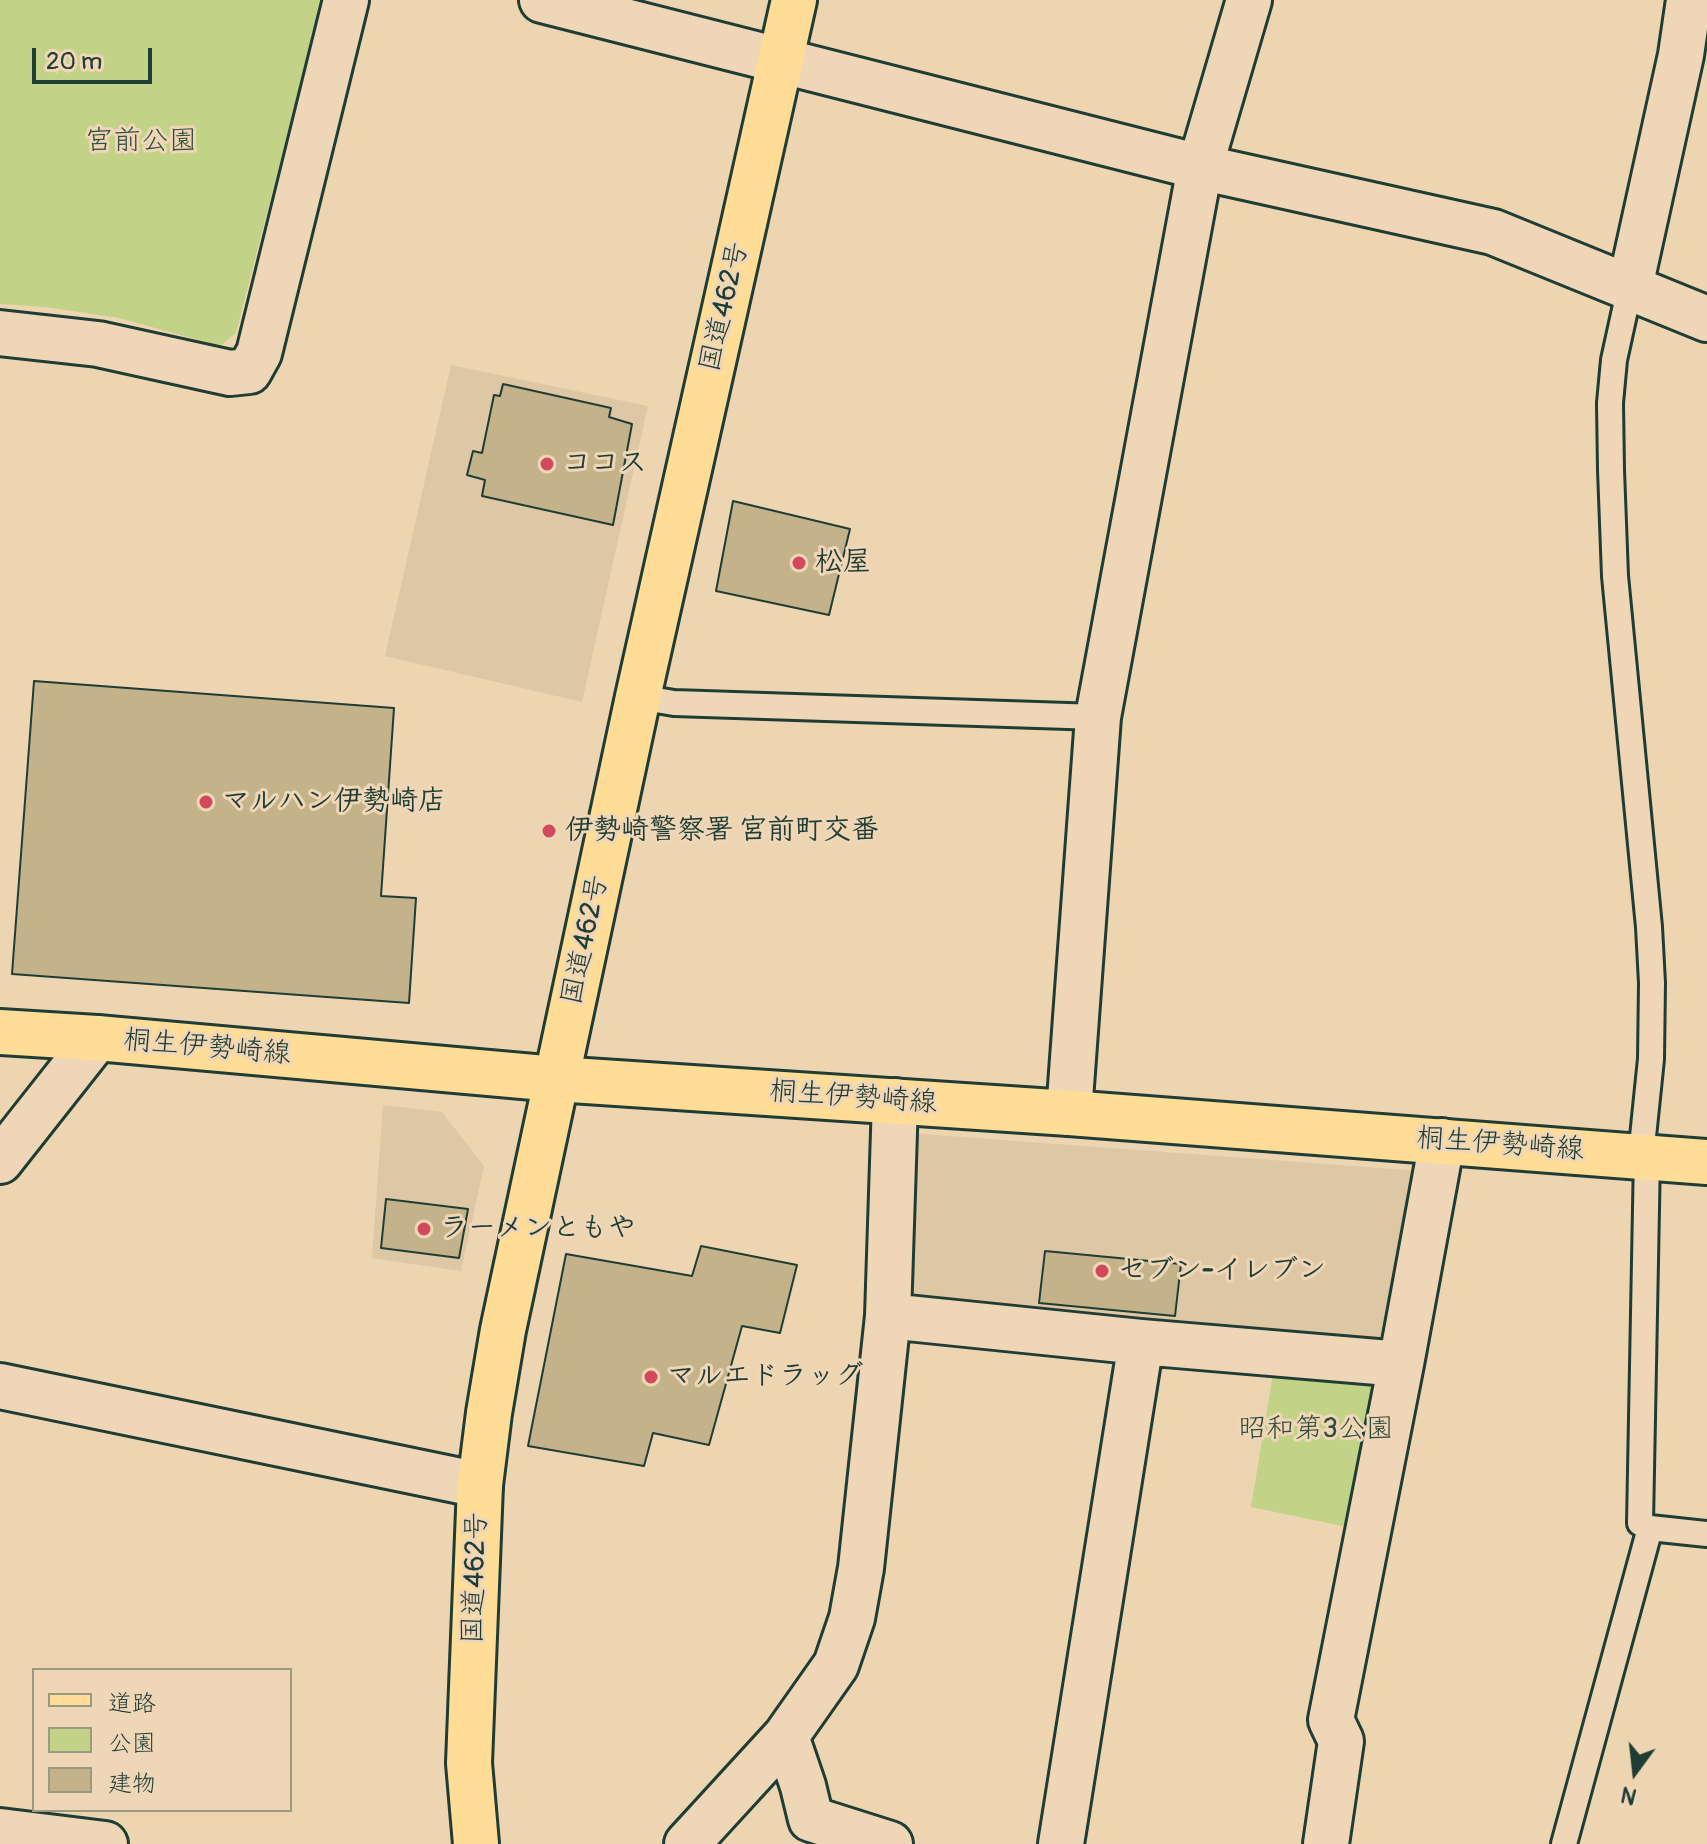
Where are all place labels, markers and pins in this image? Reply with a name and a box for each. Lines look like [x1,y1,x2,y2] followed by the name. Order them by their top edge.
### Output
[563,447,647,481] place label: ココス
[538,455,556,473] marker: ココス
[815,546,871,580] place label: 松屋
[790,554,808,572] marker: 松屋
[222,785,446,819] place label: マルハン伊勢崎店
[197,793,215,811] marker: マルハン伊勢崎店
[565,814,879,848] place label: 伊勢崎警察署 宮前町交番
[540,822,558,840] marker: 伊勢崎警察署 宮前町交番
[440,1212,636,1246] place label: ラーメンともや
[415,1220,433,1238] marker: ラーメンともや
[1118,1254,1326,1288] place label: セブン-イレブン
[1093,1262,1111,1280] marker: セブン-イレブン
[667,1360,863,1394] place label: マルエドラッグ
[642,1368,660,1386] marker: マルエドラッグ

